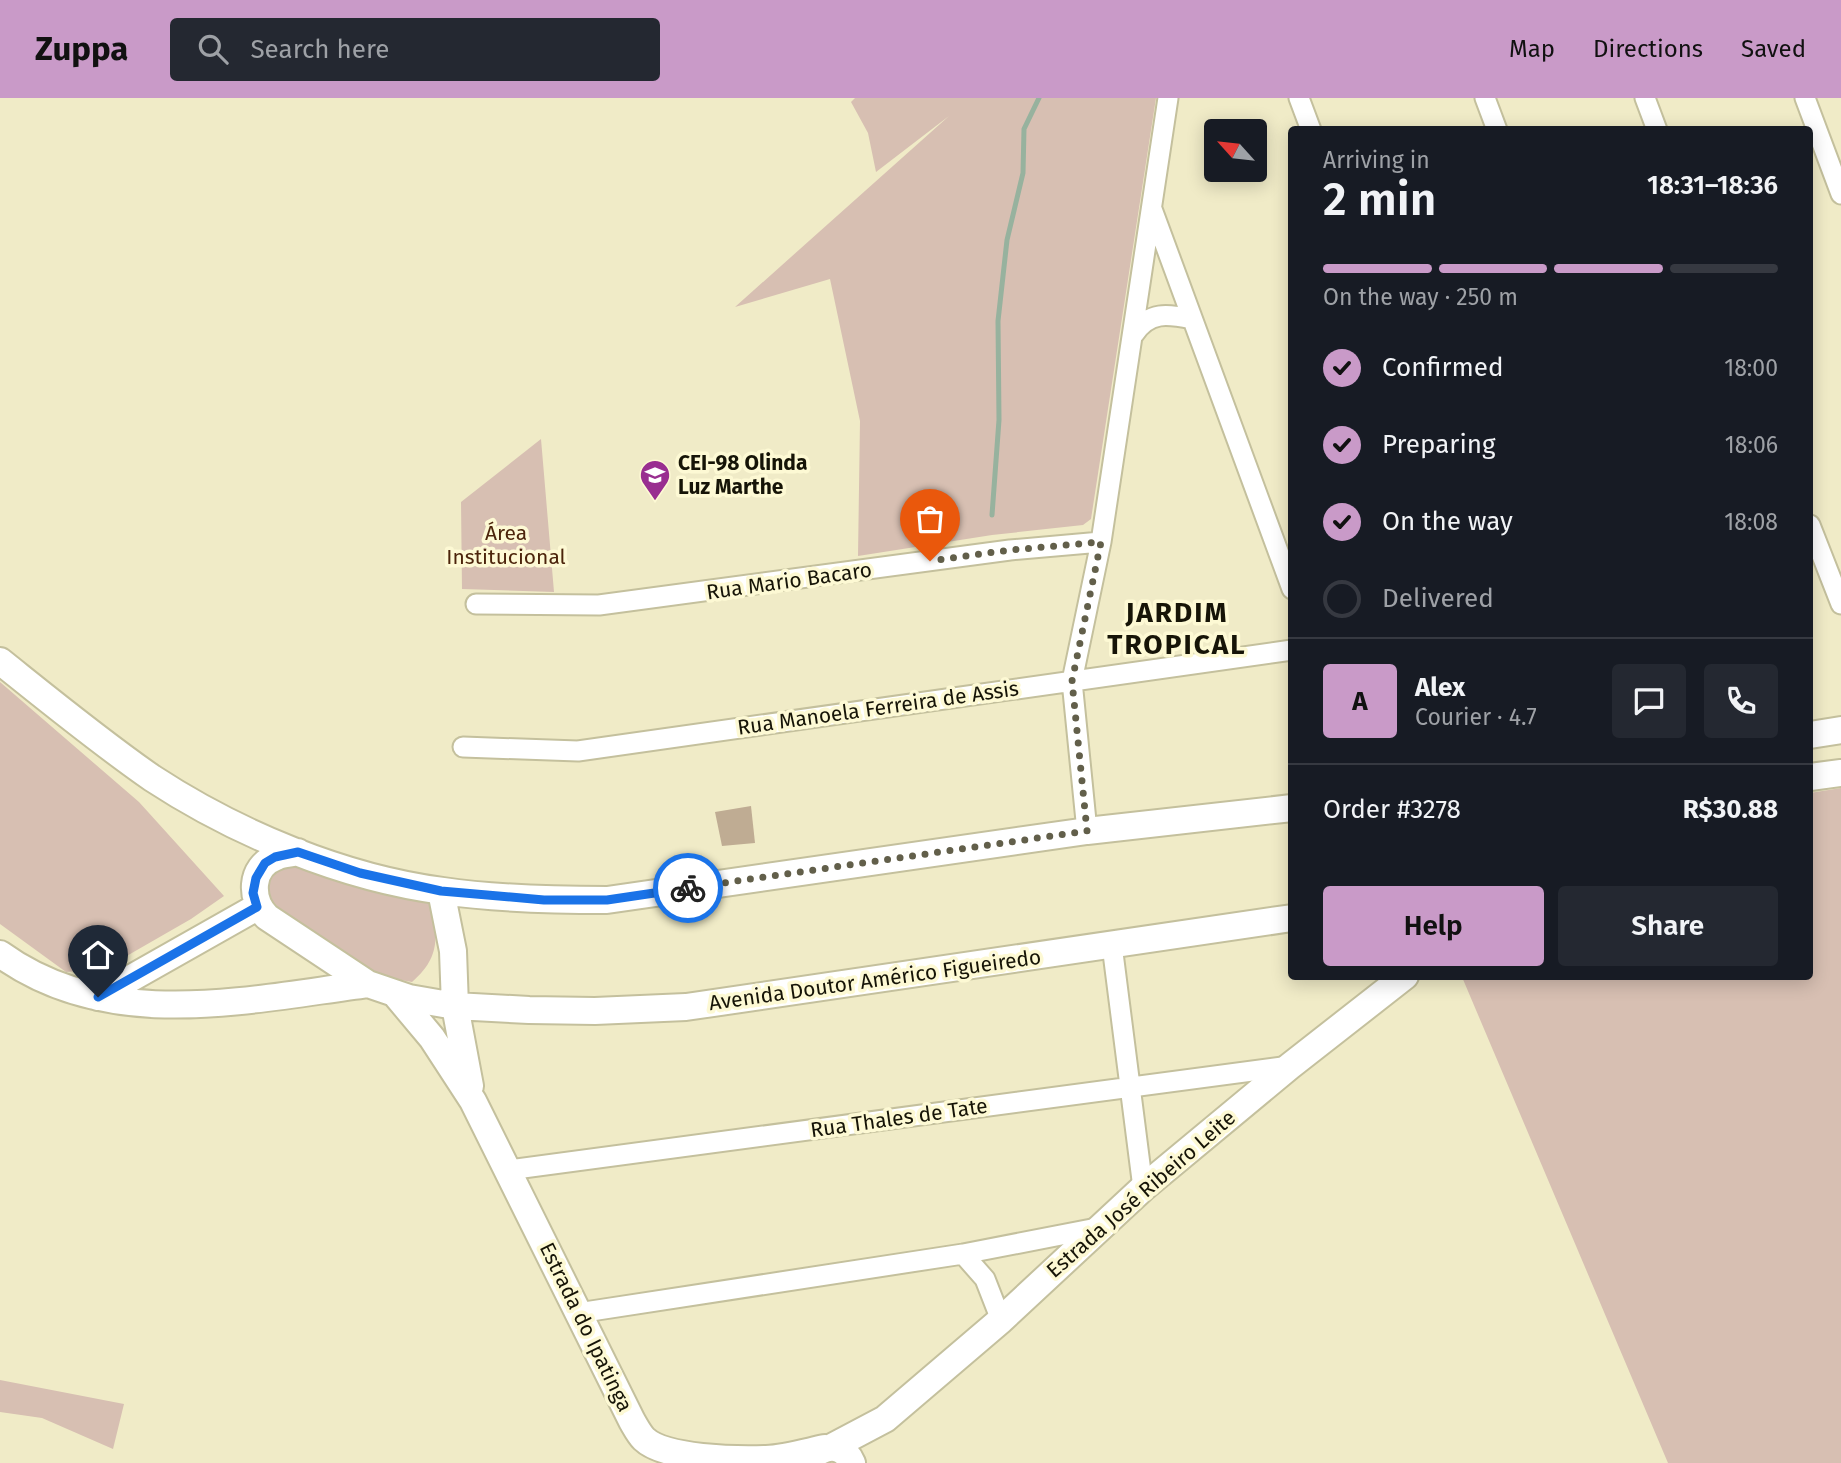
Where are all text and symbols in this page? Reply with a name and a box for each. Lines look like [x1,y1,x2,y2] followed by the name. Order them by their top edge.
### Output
[170,18,660,81] search box
[35,29,128,69] text: Zuppa
[194,30,232,68] icon: search
[250,34,389,65] text: Search here
[1509,35,1555,63] text: Map
[1593,35,1703,63] text: Directions
[1741,35,1806,63] text: Saved
[1204,119,1267,182] north arrow
[1204,119,1267,182] map controls
[1323,146,1430,174] text: Arriving in
[1647,170,1778,201] text: 18:31–18:36
[1323,172,1436,227] text: 2 min
[1323,283,1518,311] text: On the way · 250 m
[1323,349,1361,387] icon: check
[1382,352,1503,383] text: Confirmed
[1724,354,1778,382] text: 18:00
[1323,426,1361,464] icon: check
[1382,429,1495,460] text: Preparing
[1725,431,1778,459] text: 18:06
[678,450,807,500] place label: CEI-98 Olinda Luz Marthe
[638,458,672,502] school or university icon: CEI-98 Olinda Luz Marthe
[900,489,960,561] pin
[911,500,949,538] icon: bag
[1323,503,1361,541] icon: check
[1382,506,1513,537] text: On the way
[1724,508,1778,536] text: 18:08
[446,520,566,570] park label: Área Institucional
[705,557,873,605] street label: Rua Mario Bacaro
[1382,583,1494,614] text: Delivered
[1107,596,1247,661] district label: JARDIM TROPICAL
[1612,664,1686,738] button: chat
[1704,664,1778,738] button: phone
[1415,672,1465,703] text: Alex
[736,675,1021,741] street label: Rua Manoela Ferreira de Assis
[1352,686,1368,717] text: A
[1415,703,1537,731] text: Courier · 4.7
[1323,794,1461,825] text: Order #3278
[1683,794,1778,825] text: R$30.88
[653,853,723,923] courier
[669,869,707,907] icon: bike
[1323,886,1544,966] button: Help
[1558,886,1778,966] button: Share
[68,925,128,997] pin
[79,936,117,974] icon: home
[707,944,1043,1016] street label: Avenida Doutor Américo Figueiredo
[809,1093,989,1143] street label: Rua Thales de Tate
[1041,1105,1241,1283] street label: Estrada José Ribeiro Leite
[534,1238,638,1416] street label: Estrada do Ipatinga

